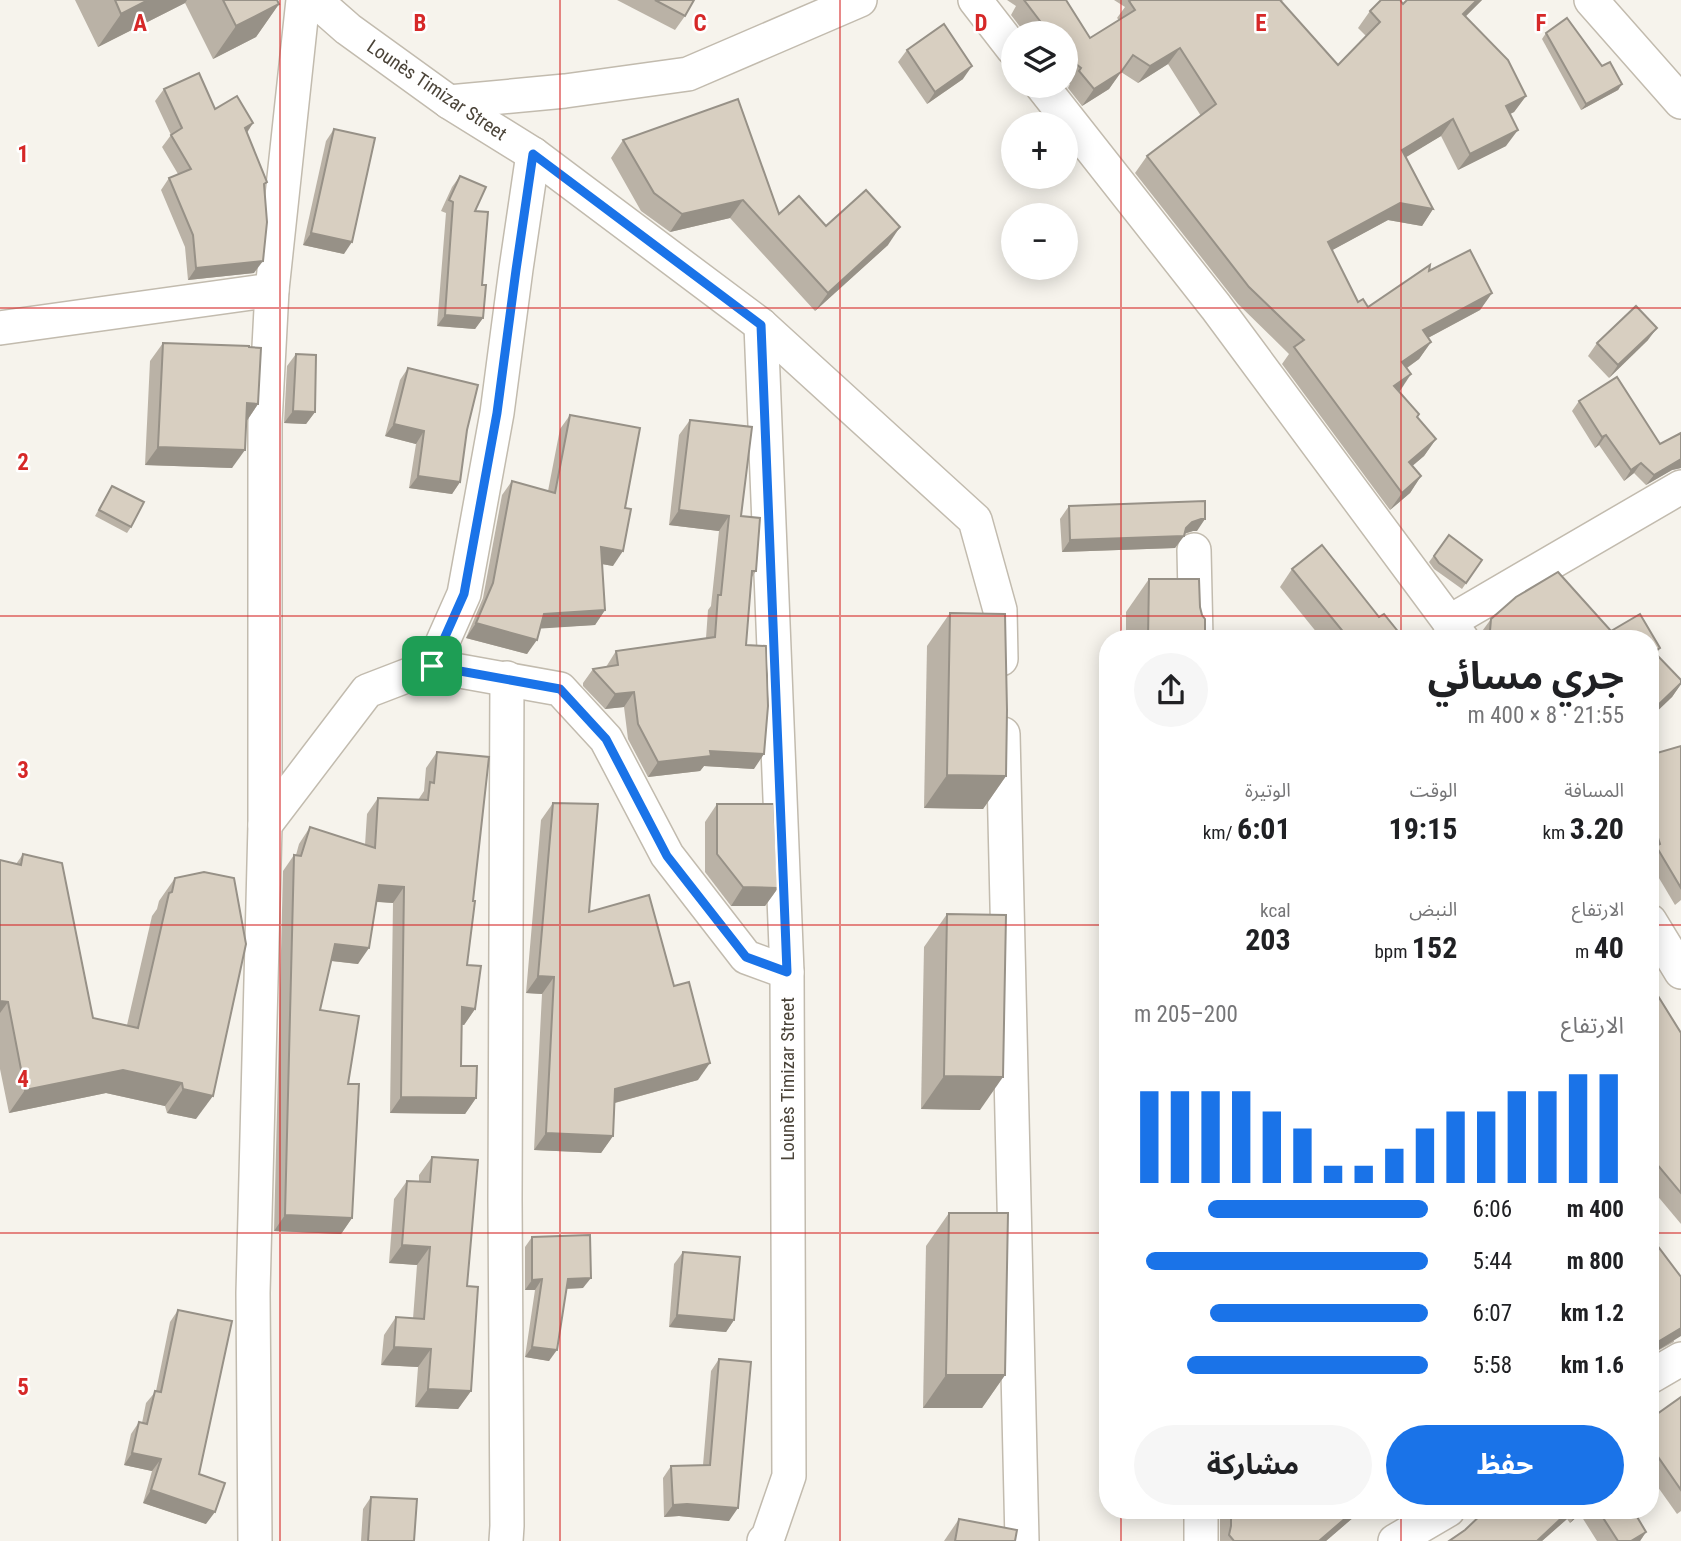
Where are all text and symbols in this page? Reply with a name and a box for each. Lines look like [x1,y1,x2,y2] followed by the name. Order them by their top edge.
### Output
[133,10,147,37] text: A
[414,10,426,37] text: B
[693,10,707,37] text: C
[975,10,988,37] text: D
[1255,10,1267,37] text: E
[1536,10,1547,37] text: F
[1001,21,1078,280] map controls
[1001,21,1078,98] button: layers
[363,35,511,145] street label: Lounès Timizar Street
[1001,112,1078,189] button: +
[17,141,29,168] text: 1
[1001,203,1078,280] button: −
[17,449,29,476] text: 2
[402,636,462,696] pin
[413,647,451,685] icon: arrive
[1134,653,1208,727] button: share
[1428,654,1624,698] text: جري مسائي
[1468,702,1624,729] text: 21:55 · 8 × 400 m
[17,757,29,784] text: 3
[1245,779,1291,802] text: الوتيرة
[1410,779,1457,802] text: الوقت
[1564,779,1624,802] text: المسافة
[1237,811,1291,846] text: 6:01
[1388,811,1457,846] text: 19:15
[1570,811,1624,846] text: 3.20
[1203,821,1237,844] text: /km
[1543,821,1570,844] text: km
[1409,898,1457,921] text: النبض
[1572,898,1624,921] text: الارتفاع
[1260,899,1291,922] text: kcal
[1245,922,1291,957] text: 203
[1412,930,1457,965] text: 152
[1594,930,1624,965] text: 40
[1374,940,1412,963] text: bpm
[1575,940,1594,963] text: m
[776,997,799,1161] street label: Lounès Timizar Street
[1134,1001,1238,1028] text: 200–205 m
[1561,1012,1624,1039] text: الارتفاع
[17,1066,29,1093] text: 4
[1473,1196,1512,1223] text: 6:06
[1567,1196,1624,1223] text: 400 m
[1473,1248,1512,1275] text: 5:44
[1567,1248,1624,1275] text: 800 m
[1473,1300,1512,1327] text: 6:07
[1561,1300,1624,1327] text: 1.2 km
[1473,1352,1512,1379] text: 5:58
[1561,1352,1624,1379] text: 1.6 km
[17,1374,29,1401] text: 5
[1134,1425,1372,1505] button: مشاركة
[1386,1425,1624,1505] button: حفظ

